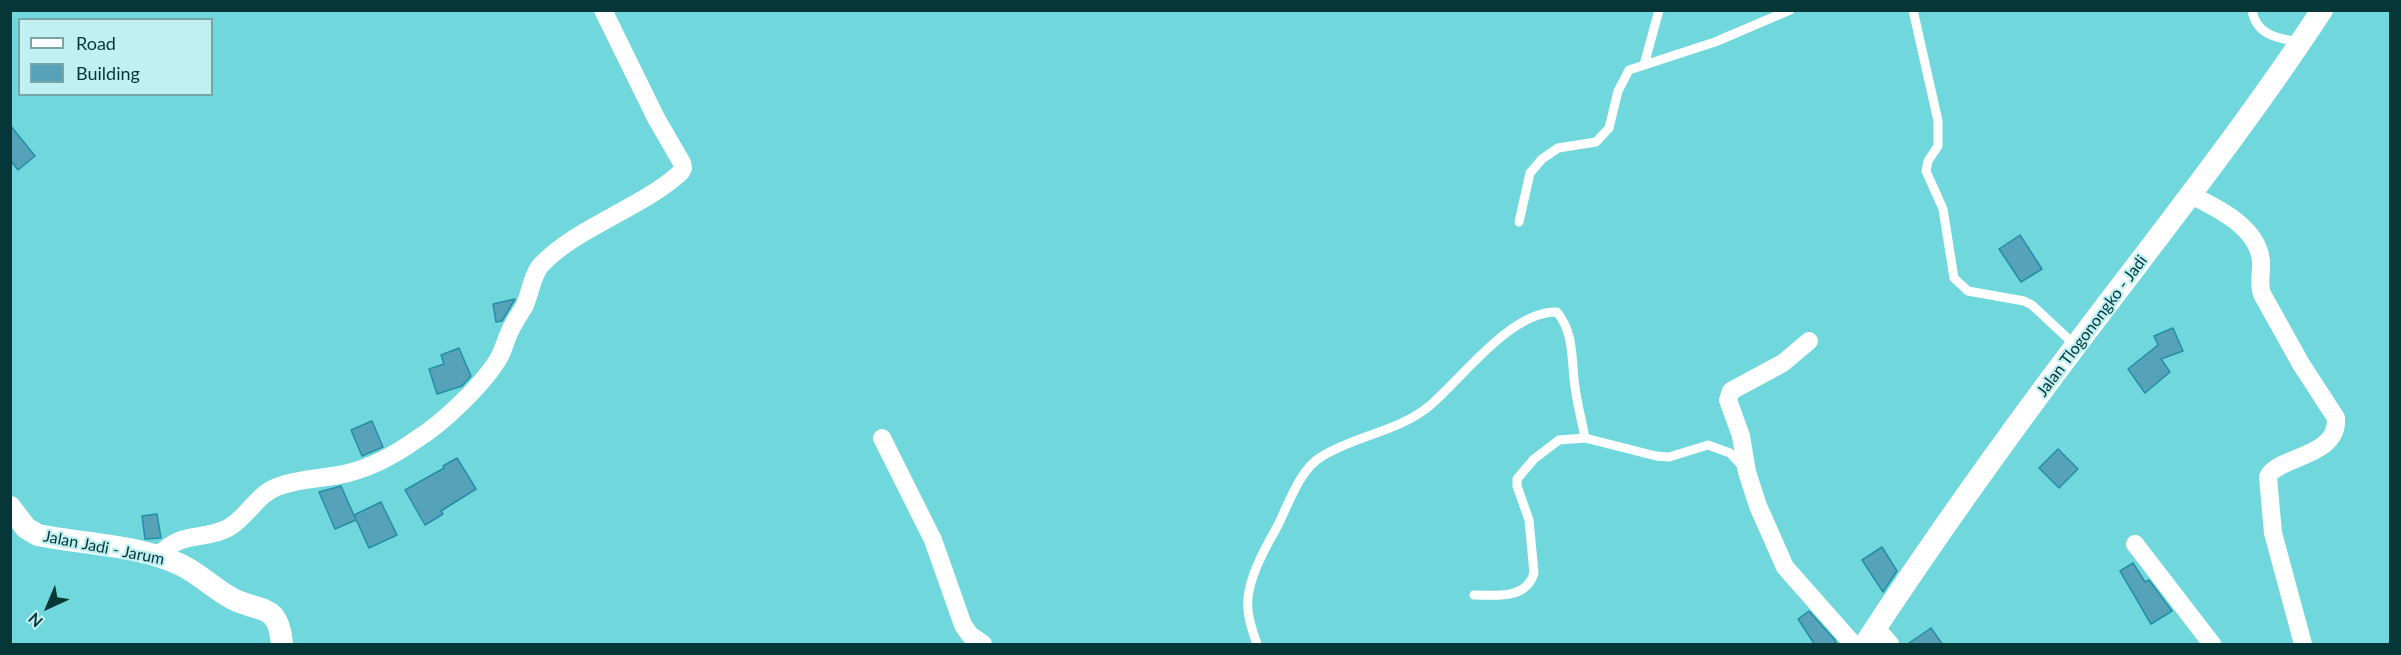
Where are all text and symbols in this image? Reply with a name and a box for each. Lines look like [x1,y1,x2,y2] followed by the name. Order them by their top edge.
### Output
[18,18,213,96] legend
[76,32,116,54] text: Road
[76,62,140,84] text: Building
[2033,252,2151,400] street label: Jalan Tlogonongko - Jadi
[42,527,166,569] street label: Jalan Jadi - Jarum
[18,577,78,637] north arrow
[24,609,46,631] text: N

